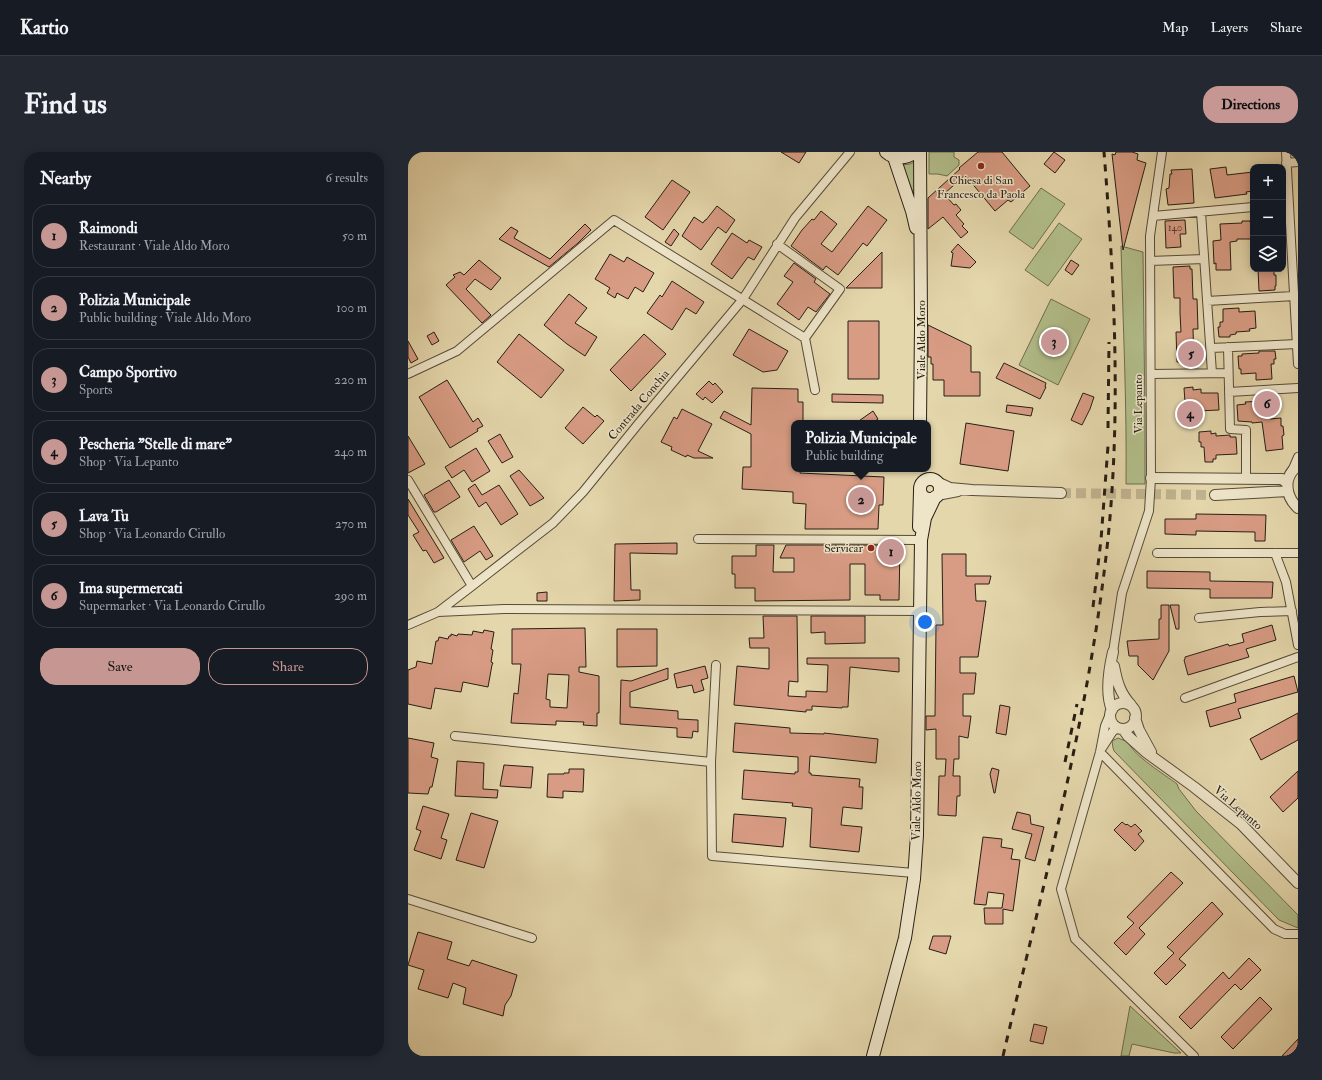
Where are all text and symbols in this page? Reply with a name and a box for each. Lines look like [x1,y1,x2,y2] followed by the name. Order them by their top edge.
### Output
[20,16,68,40] text: Kartio
[1162,19,1188,36] text: Map
[1210,19,1248,36] text: Layers
[1270,19,1302,36] text: Share
[1203,86,1298,123] button: Directions
[24,87,107,122] text: Find us
[976,161,986,171] marker: Chiesa di San Francesco da Paola
[1250,164,1286,272] map controls
[1250,164,1286,200] button: +
[40,168,91,189] text: Nearby
[325,170,368,186] text: 6 results
[937,173,1026,202] place label: Chiesa di San Francesco da Paola
[1250,200,1286,236] button: −
[79,219,138,238] text: Raimondi
[1168,222,1182,234] house number: 140
[52,228,56,244] text: 1
[342,228,367,244] text: 50 m
[1250,236,1286,272] button: layers
[79,238,229,254] text: Restaurant · Viale Aldo Moro
[79,291,190,310] text: Polizia Municipale
[51,300,57,316] text: 2
[336,300,367,316] text: 100 m
[914,300,929,380] street label: Viale Aldo Moro
[79,310,251,326] text: Public building · Viale Aldo Moro
[1041,327,1067,357] pin: 3
[1178,339,1204,369] pin: 5
[79,363,177,382] text: Campo Sportivo
[605,366,673,443] street label: Contrada Conchia
[52,372,57,388] text: 3
[334,372,367,388] text: 220 m
[1131,374,1146,434] street label: Via Lepanto
[79,382,113,398] text: Sports
[1254,389,1280,419] pin: 6
[1177,399,1203,429] pin: 4
[791,420,931,472] popup
[805,429,917,448] text: Polizia Municipale
[79,435,232,454] text: Pescheria "Stelle di mare"
[50,444,58,460] text: 4
[334,444,367,460] text: 240 m
[805,448,883,464] text: Public building
[79,454,178,470] text: Shop · Via Lepanto
[848,485,874,515] pin: 2
[79,507,129,526] text: Lava Tu
[51,516,57,532] text: 5
[335,516,367,532] text: 270 m
[79,526,225,542] text: Shop · Via Leonardo Cirullo
[878,537,904,567] pin: 1
[824,541,864,556] place label: Servicar
[866,543,876,553] marker: Servicar
[79,579,183,598] text: Ima supermercati
[51,588,57,604] text: 6
[334,588,367,604] text: 290 m
[79,598,265,614] text: Supermarket · Via Leonardo Cirullo
[915,612,935,632] your location
[40,648,200,685] button: Save
[208,648,368,685] button: Share
[909,761,925,841] street label: Viale Aldo Moro
[1211,783,1266,833] street label: Via Lepanto

